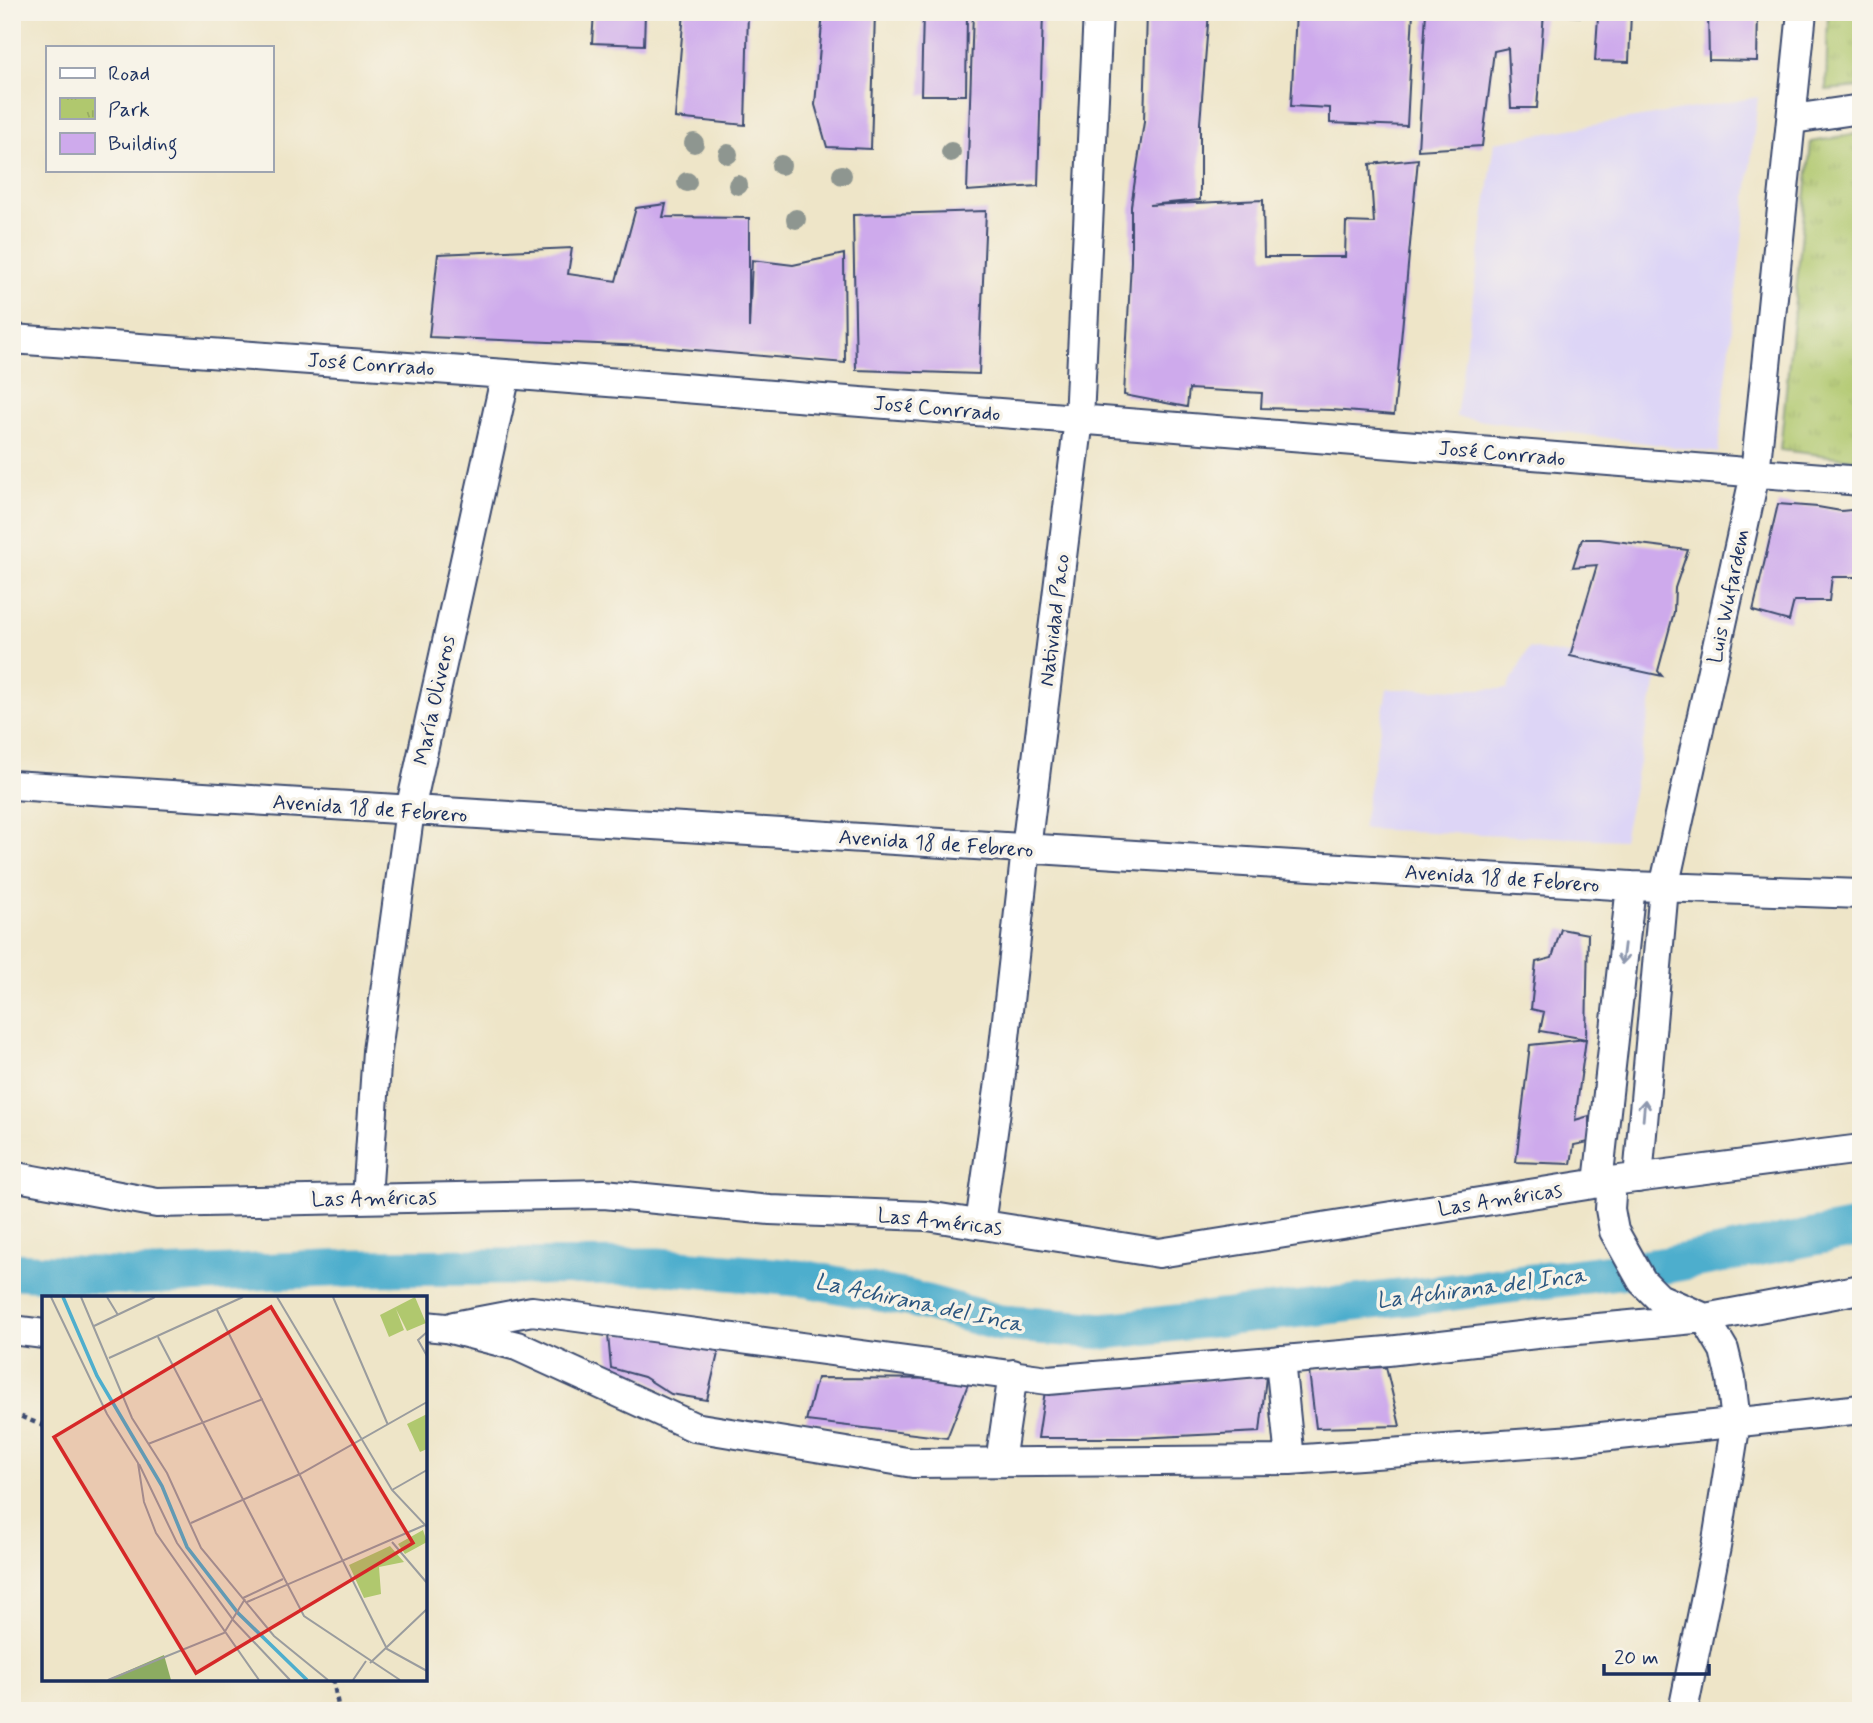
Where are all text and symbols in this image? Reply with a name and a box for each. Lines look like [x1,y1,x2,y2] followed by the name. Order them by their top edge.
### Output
[46,46,273,172] legend
[108,60,150,88] text: Road
[108,96,150,124] text: Park
[108,130,178,160] text: Building
[306,347,435,383] street label: José Conrrado
[872,390,1002,428] street label: José Conrrado
[1437,435,1567,473] street label: José Conrrado
[1701,526,1757,666] street label: Luis Wufardem
[1033,552,1077,688] street label: Natividad Paco
[408,633,462,768] street label: María Oliveros
[272,788,468,830] street label: Avenida 18 de Febrero
[838,823,1034,865] street label: Avenida 18 de Febrero
[1404,858,1600,900] street label: Avenida 18 de Febrero
[1616,942,1629,965] one-way arrow
[1638,1099,1651,1121] one-way arrow
[1436,1176,1564,1224] street label: Las Américas
[311,1184,437,1214] street label: Las Américas
[876,1202,1004,1242] street label: Las Américas
[1375,1261,1589,1317] water label: La Achirana del Inca
[812,1267,1026,1341] water label: La Achirana del Inca
[42,1296,427,1681] inset map
[1604,1632,1708,1676] scale bar
[1614,1644,1659,1672] text: 20 m

